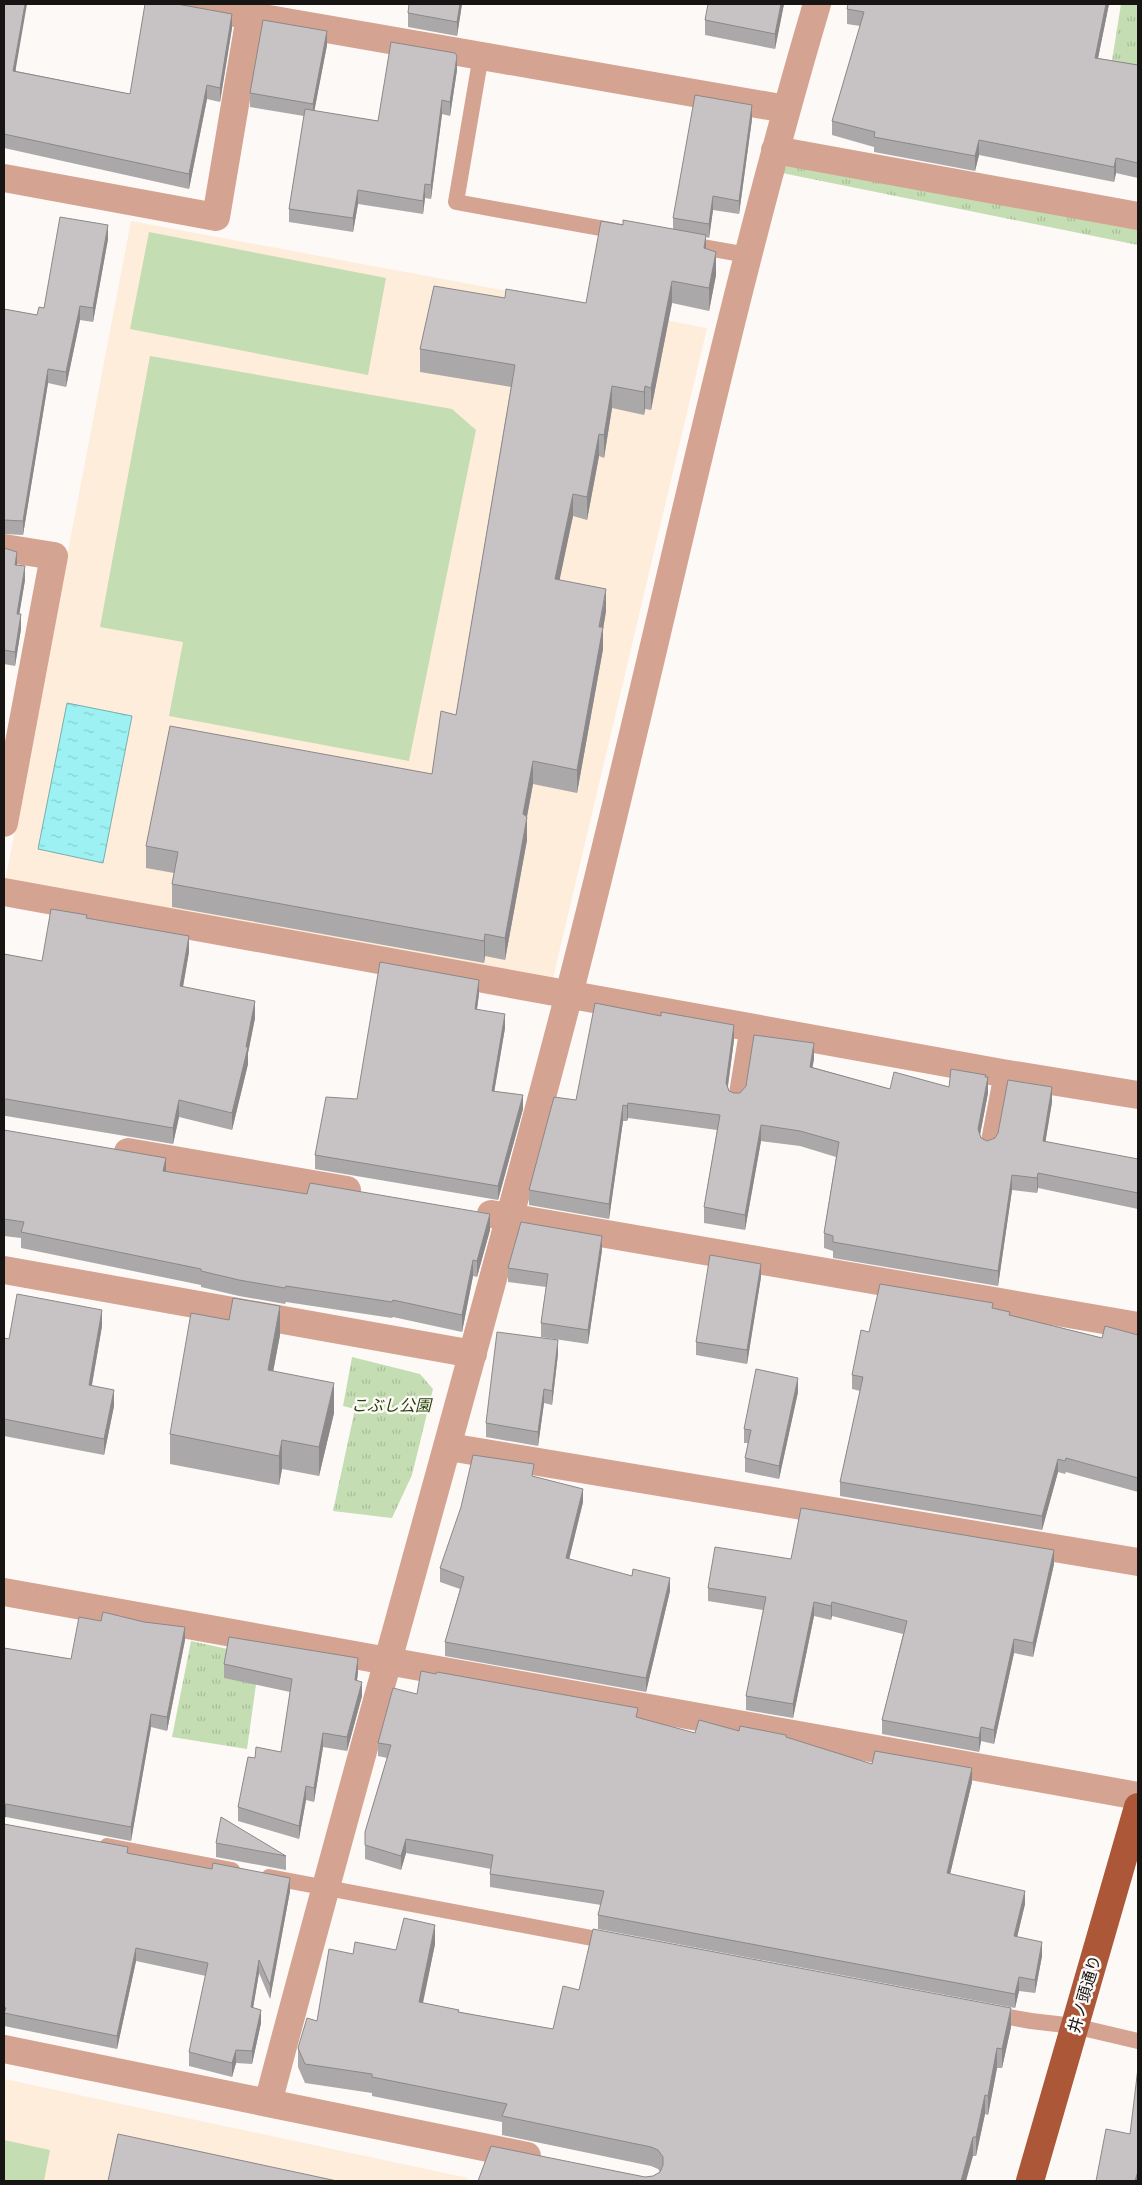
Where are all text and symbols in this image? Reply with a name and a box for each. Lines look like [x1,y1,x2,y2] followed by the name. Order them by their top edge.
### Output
[351,1394,433,1418] park label: こぶし公園
[1062,1953,1108,2036] street label: 井ノ頭通り

